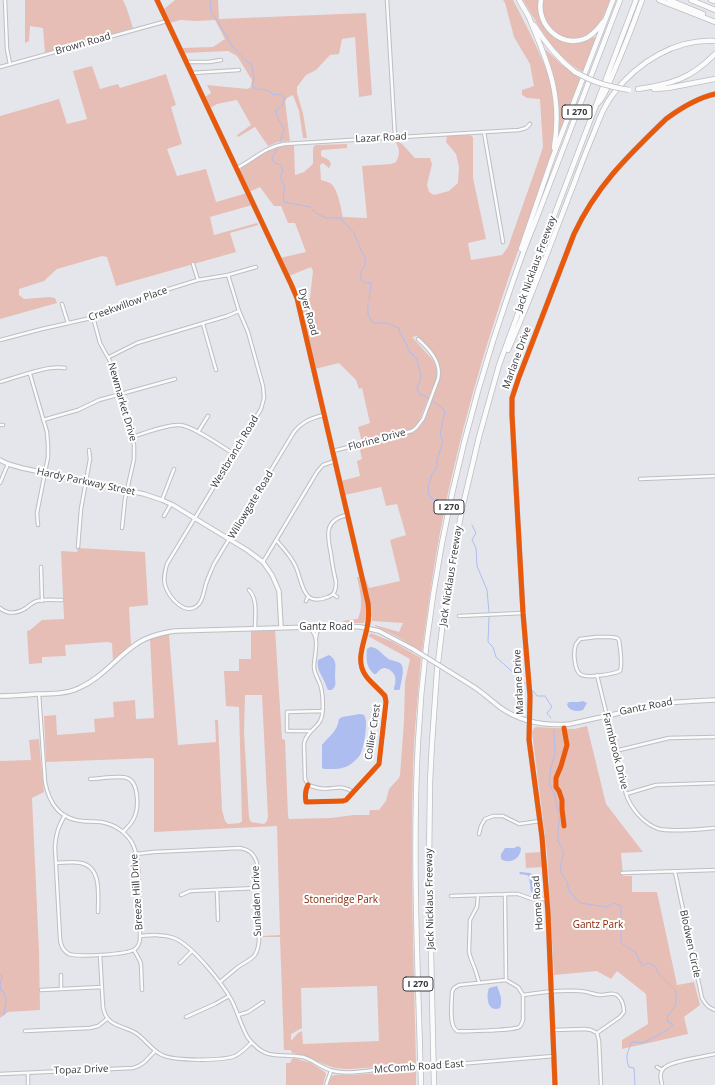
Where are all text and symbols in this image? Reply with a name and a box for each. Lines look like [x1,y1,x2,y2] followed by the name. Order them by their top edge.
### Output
[54,30,112,58] street label: Brown Road
[562,105,592,119] road number: I 270
[355,131,407,145] street label: Lazar Road
[513,214,559,314] street label: Jack Nicklaus Freeway
[87,284,169,324] street label: Creekwillow Place
[296,287,320,337] street label: Dyer Road
[500,325,534,391] street label: Marlane Drive
[105,361,139,443] street label: Newmarket Drive
[209,414,261,490] street label: Westbranch Road
[347,427,407,453] street label: Florine Drive
[36,466,136,498] street label: Hardy Parkway Street
[226,469,276,541] street label: Willowgate Road
[434,500,464,514] road number: I 270
[437,525,465,627] street label: Jack Nicklaus Freeway
[299,621,353,633] street label: Gantz Road
[511,649,527,715] street label: Marlane Drive
[619,696,673,718] street label: Gantz Road
[363,703,383,761] street label: Collier Crest
[600,711,630,791] street label: Farmbrook Drive
[423,848,437,950] street label: Jack Nicklaus Freeway
[128,853,146,931] street label: Breeze Hill Drive
[250,865,264,937] street label: Sunladen Drive
[530,875,546,931] street label: Home Road
[304,894,378,906] park label: Stoneridge Park
[677,909,703,979] street label: Blodwen Circle
[573,919,623,931] park label: Gantz Park
[403,977,433,991] road number: I 270
[374,1058,464,1076] street label: McComb Road East
[53,1063,109,1077] street label: Topaz Drive

